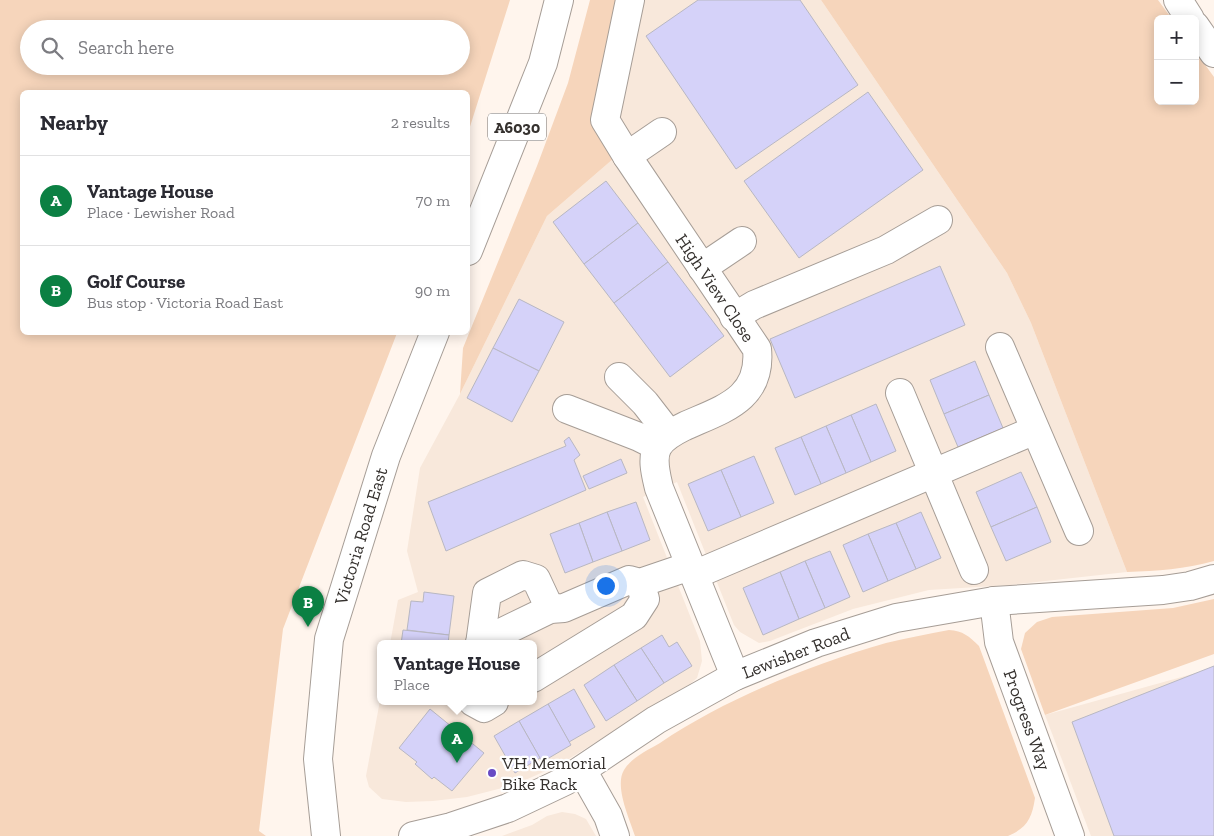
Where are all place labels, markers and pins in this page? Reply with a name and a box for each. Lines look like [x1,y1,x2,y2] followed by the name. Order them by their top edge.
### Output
[292,586,324,627] pin: B
[441,722,473,763] pin: A
[501,752,606,795] place label: VH Memorial Bike Rack
[486,767,498,779] marker: VH Memorial Bike Rack

